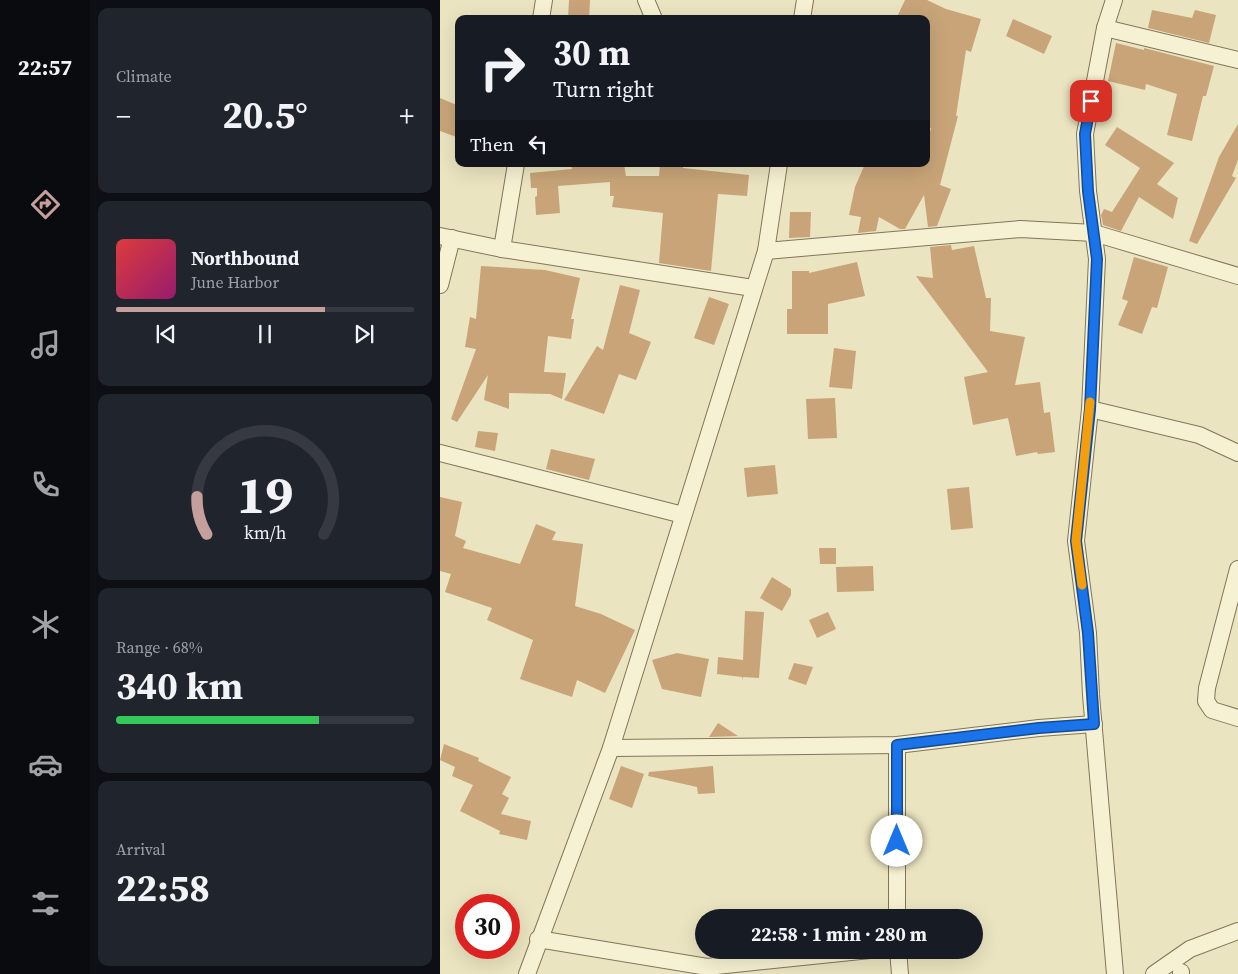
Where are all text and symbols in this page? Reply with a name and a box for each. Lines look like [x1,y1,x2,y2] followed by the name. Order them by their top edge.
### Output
[553,29,630,77] text: 30 m
[470,35,535,100] icon: right
[18,52,72,82] text: 22:57
[116,65,172,87] text: Climate
[553,74,654,104] text: Turn right
[1070,80,1112,122] pin
[1077,87,1105,115] icon: arrive
[222,89,308,141] text: 20.5°
[116,97,131,135] text: −
[399,97,414,135] text: +
[524,130,552,158] icon: left
[470,131,514,157] text: Then
[28,187,63,222] icon: directions
[191,245,299,271] text: Northbound
[191,271,279,293] text: June Harbor
[152,320,180,348] icon: previous
[251,320,279,348] icon: pause
[350,320,378,348] icon: next
[28,327,63,362] icon: music
[237,459,293,530] text: 19
[28,467,63,502] icon: phone
[244,520,287,545] text: km/h
[28,607,63,642] icon: climate
[116,636,203,658] text: Range · 68%
[116,660,243,712] text: 340 km
[28,747,63,782] icon: car
[870,814,922,866] position arrow
[116,838,165,860] text: Arrival
[116,862,210,914] text: 22:58
[28,886,63,921] icon: filters
[455,894,520,959] speed limit sign: 30
[751,921,927,947] text: 22:58 · 1 min · 280 m

